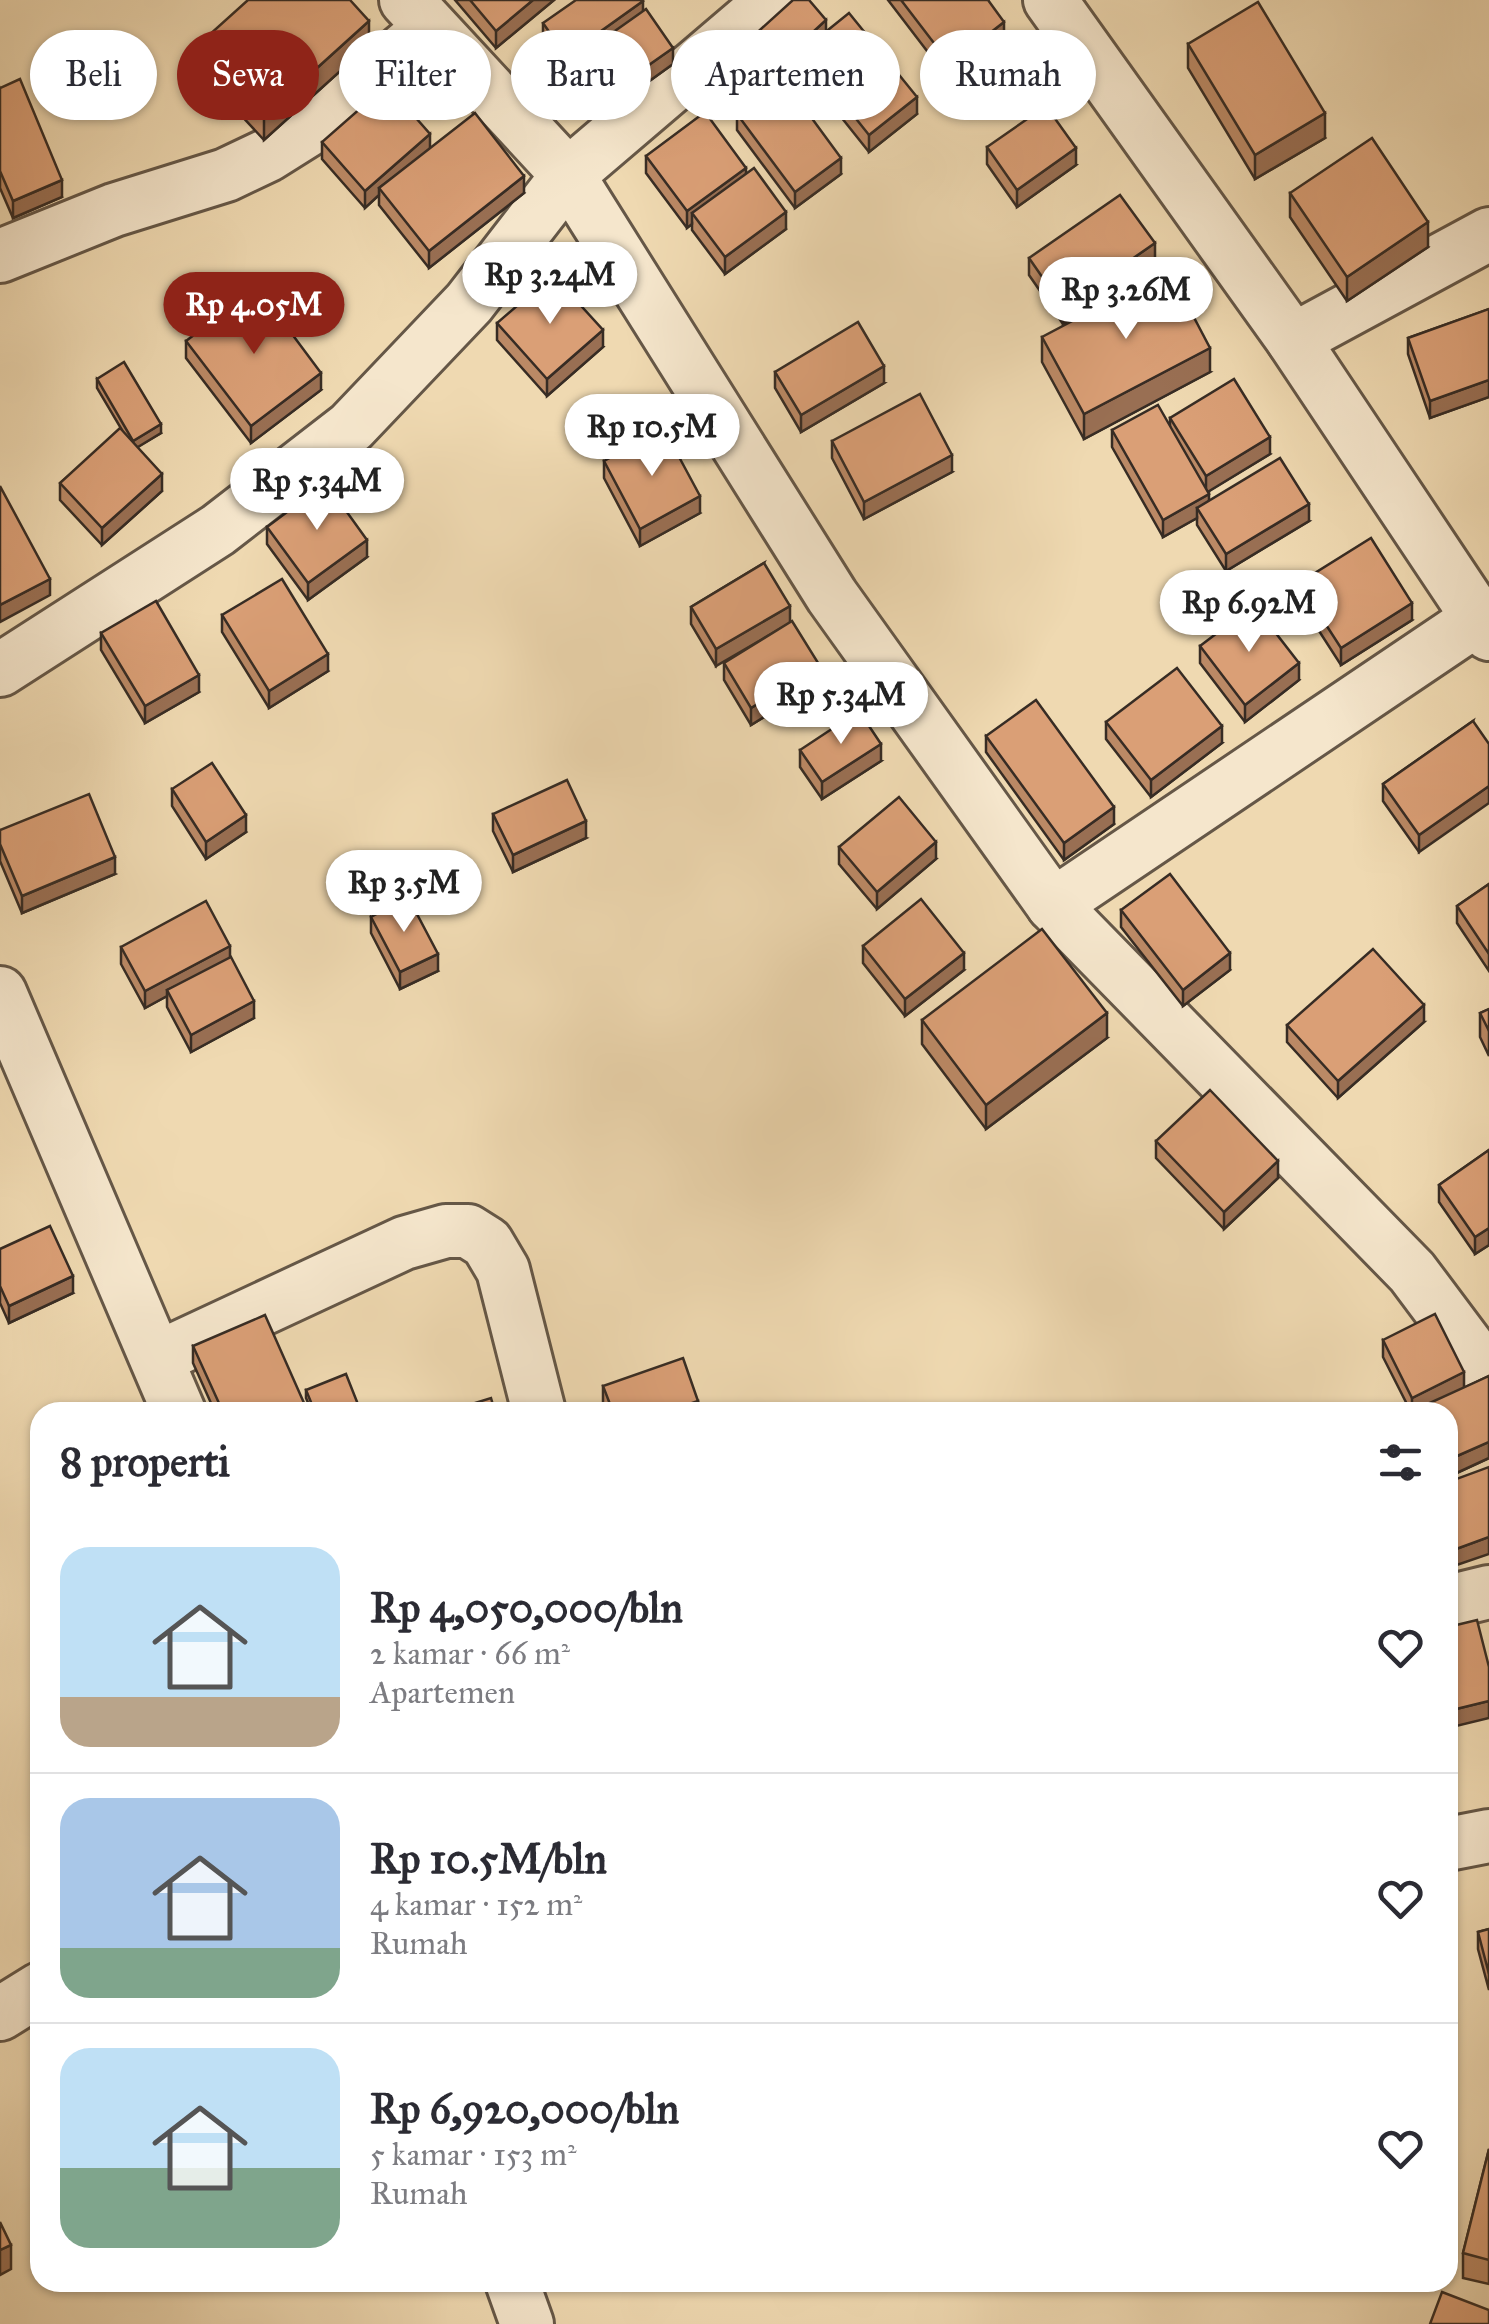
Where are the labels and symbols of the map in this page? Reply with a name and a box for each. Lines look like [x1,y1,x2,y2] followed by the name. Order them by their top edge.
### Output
[447,242,653,327] pin: Rp 3.24M
[1023,257,1229,342] pin: Rp 3.26M
[151,272,357,357] pin: Rp 4.05M
[549,394,755,479] pin: Rp 10.5M
[214,448,420,533] pin: Rp 5.34M
[1146,570,1352,655] pin: Rp 6.92M
[738,662,944,747] pin: Rp 5.34M
[312,850,496,935] pin: Rp 3.5M

